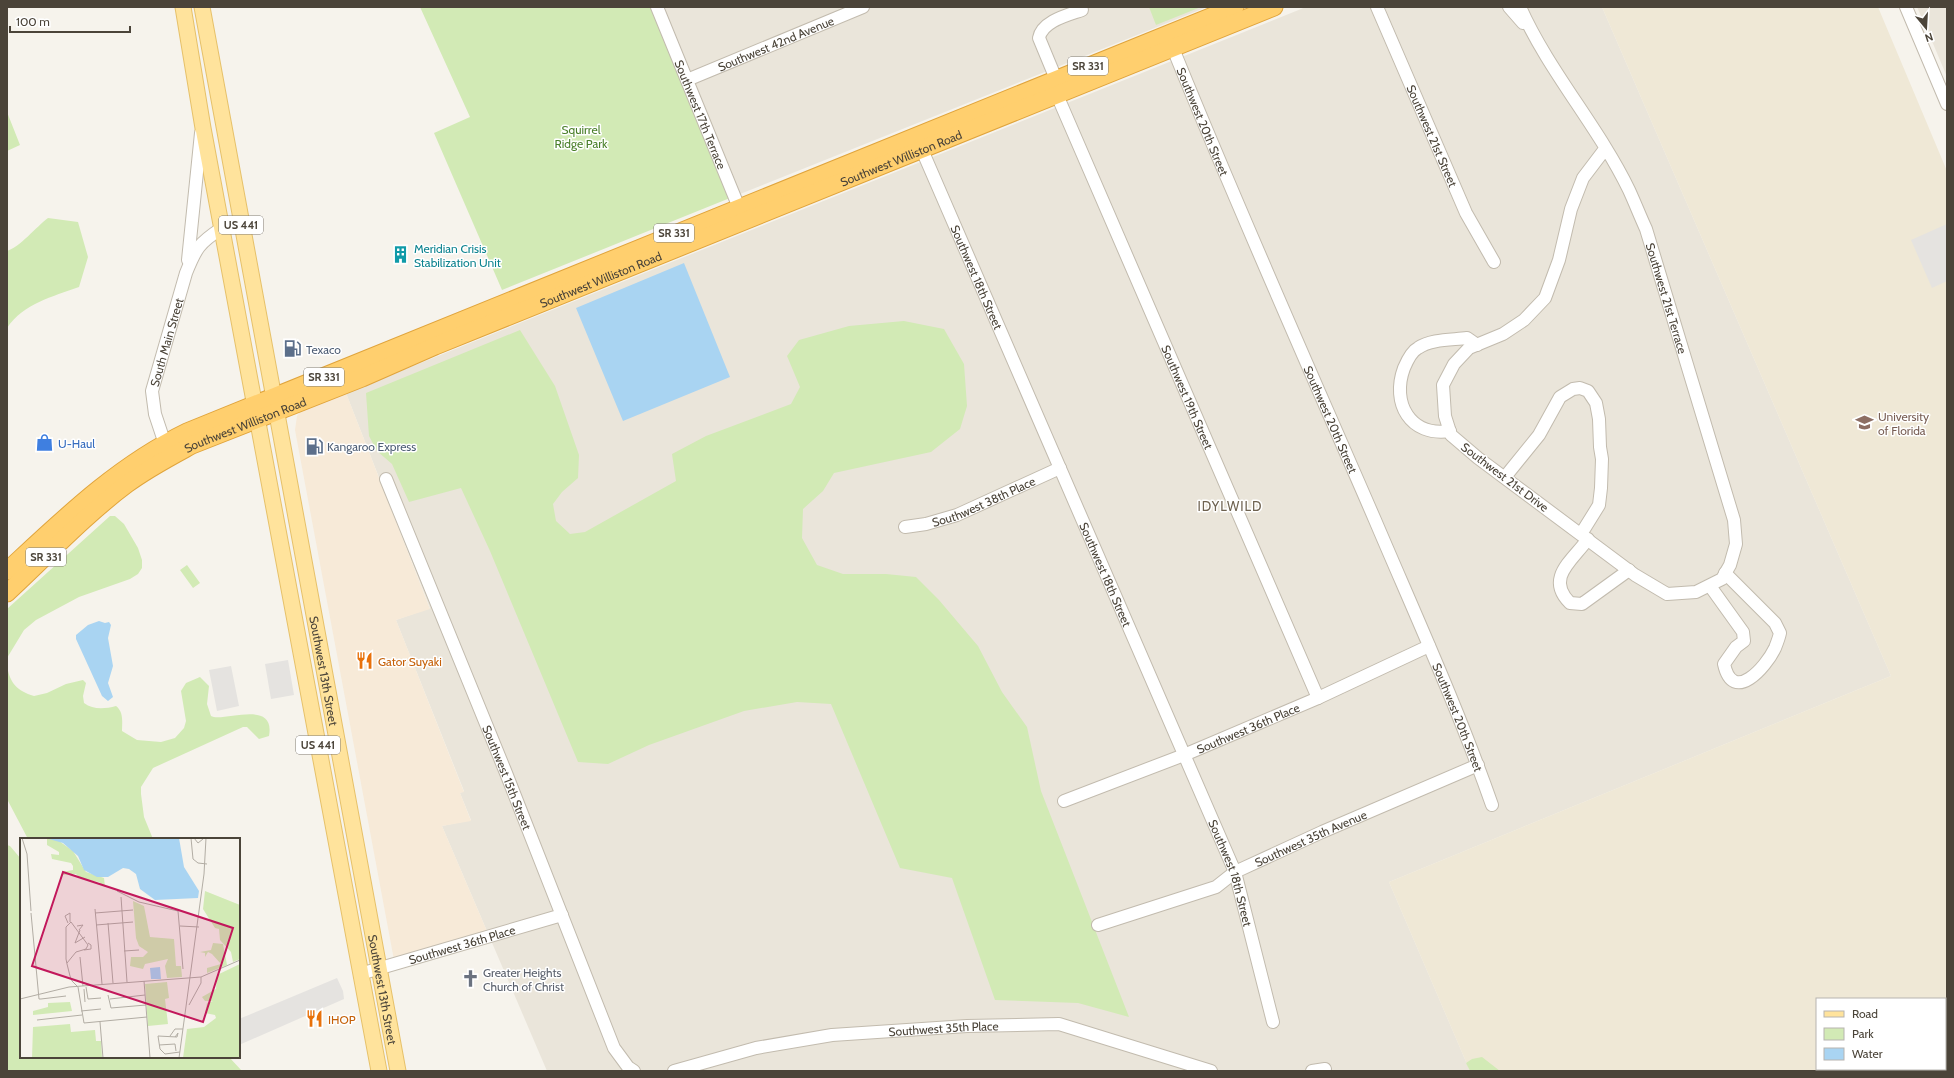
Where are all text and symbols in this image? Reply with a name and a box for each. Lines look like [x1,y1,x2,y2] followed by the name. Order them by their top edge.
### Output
[10,8,130,34] scale bar
[1906,8,1946,48] north arrow
[715,12,836,74] street label: Southwest 42nd Avenue
[16,14,50,29] text: 100 m
[1923,30,1935,45] text: N
[1068,57,1108,75] road number: SR 331
[672,58,730,171] street label: Southwest 17th Terrace
[1174,65,1232,178] street label: Southwest 20th Street
[1404,82,1461,189] street label: Southwest 21st Street
[555,122,608,151] park label: Squirrel Ridge Park
[838,126,964,189] street label: Southwest Williston Road
[219,216,263,234] road number: US 441
[948,222,1006,331] street label: Southwest 18th Street
[654,224,694,242] road number: SR 331
[414,241,501,270] place label: Meridian Crisis Stabilization Unit
[1643,241,1691,355] street label: Southwest 21st Terrace
[391,245,411,265] building icon: Meridian Crisis Stabilization Unit
[537,248,664,310] street label: Southwest Williston Road
[146,296,186,388] street label: South Main Street
[283,339,303,359] fuel station icon: Texaco
[306,342,341,357] place label: Texaco
[1159,343,1217,451] street label: Southwest 19th Street
[1301,363,1361,475] street label: Southwest 20th Street
[304,368,344,386] road number: SR 331
[181,393,308,455] street label: Southwest Williston Road
[1878,409,1929,438] place label: University of Florida
[1855,413,1875,433] school or university icon: University of Florida
[35,433,55,453] shop icon: U-Haul
[58,436,95,451] place label: U-Haul
[304,436,324,456] fuel station icon: Kangaroo Express
[327,439,416,454] place label: Kangaroo Express
[1458,439,1552,515] street label: Southwest 21st Drive
[930,473,1037,529] street label: Southwest 38th Place
[1197,498,1263,514] district label: IDYLWILD
[1077,520,1135,629] street label: Southwest 18th Street
[26,548,66,566] road number: SR 331
[307,615,342,727] street label: Southwest 13th Street
[355,651,375,671] restaurant icon: Gator Suyaki
[378,654,442,669] place label: Gator Suyaki
[1430,661,1487,773] street label: Southwest 20th Street
[1194,699,1302,756] street label: Southwest 36th Place
[480,723,535,832] street label: Southwest 15th Street
[296,736,340,754] road number: US 441
[1252,806,1369,870] street label: Southwest 35th Avenue
[1206,817,1256,928] street label: Southwest 18th Street
[20,838,240,1058] inset map
[407,922,517,967] street label: Southwest 36th Place
[366,933,400,1046] street label: Southwest 13th Street
[483,965,564,994] place label: Greater Heights Church of Christ
[460,969,480,989] church icon: Greater Heights Church of Christ
[1816,998,1946,1070] legend
[1852,1006,1878,1021] text: Road
[305,1009,325,1029] restaurant icon: IHOP
[328,1012,356,1027] place label: IHOP
[888,1018,999,1039] street label: Southwest 35th Place
[1852,1026,1874,1041] text: Park
[1852,1046,1883,1061] text: Water

